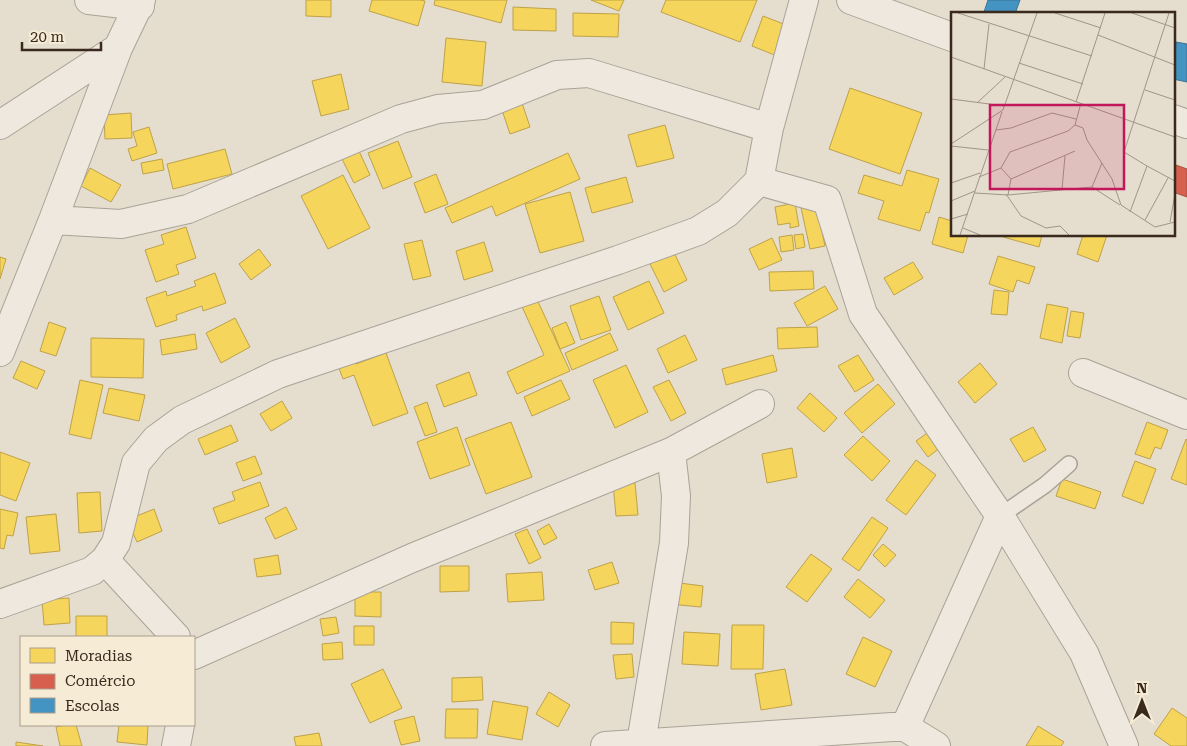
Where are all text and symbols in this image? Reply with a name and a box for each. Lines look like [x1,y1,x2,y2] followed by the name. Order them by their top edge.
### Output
[951,12,1174,236] inset map
[22,20,101,52] scale bar
[30,28,65,46] text: 20 m
[20,636,195,726] legend
[65,647,132,665] text: Moradias
[65,672,135,690] text: Comércio
[1117,676,1167,726] north arrow
[1137,680,1148,696] text: N
[65,697,119,715] text: Escolas

